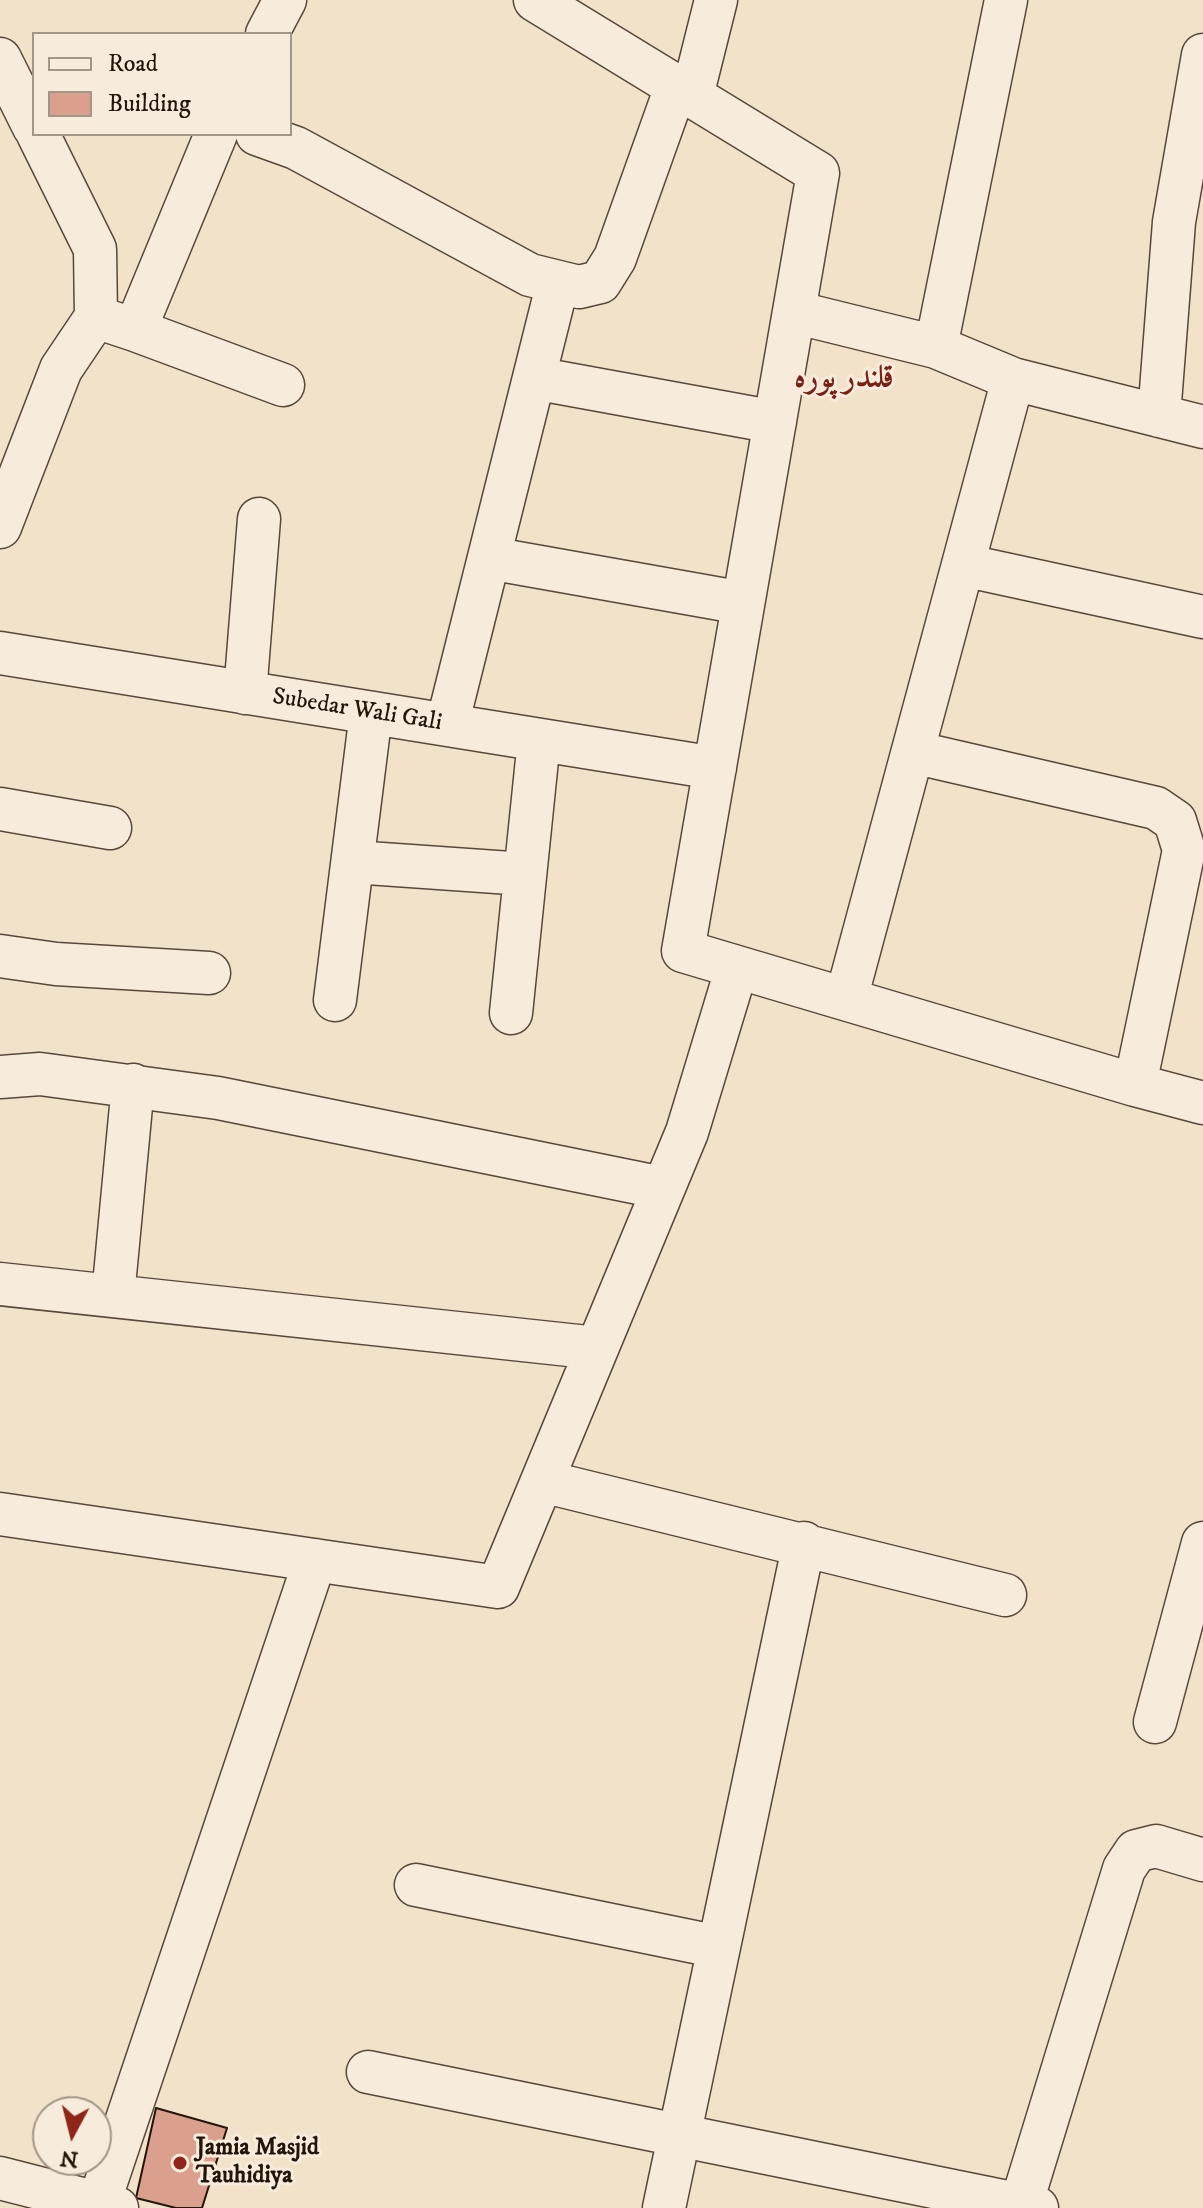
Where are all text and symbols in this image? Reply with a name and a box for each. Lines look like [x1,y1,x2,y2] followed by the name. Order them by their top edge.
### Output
[32,32,292,136] legend
[108,49,158,79] text: Road
[108,89,191,119] text: Building
[794,361,894,399] district label: قلندر پورہ
[270,683,444,739] street label: Subedar Wali Gali
[32,2096,112,2176] north arrow
[196,2135,319,2191] place label: Jamia Masjid Tauhidiya
[59,2144,80,2173] text: N
[171,2154,189,2172] marker: Jamia Masjid Tauhidiya

